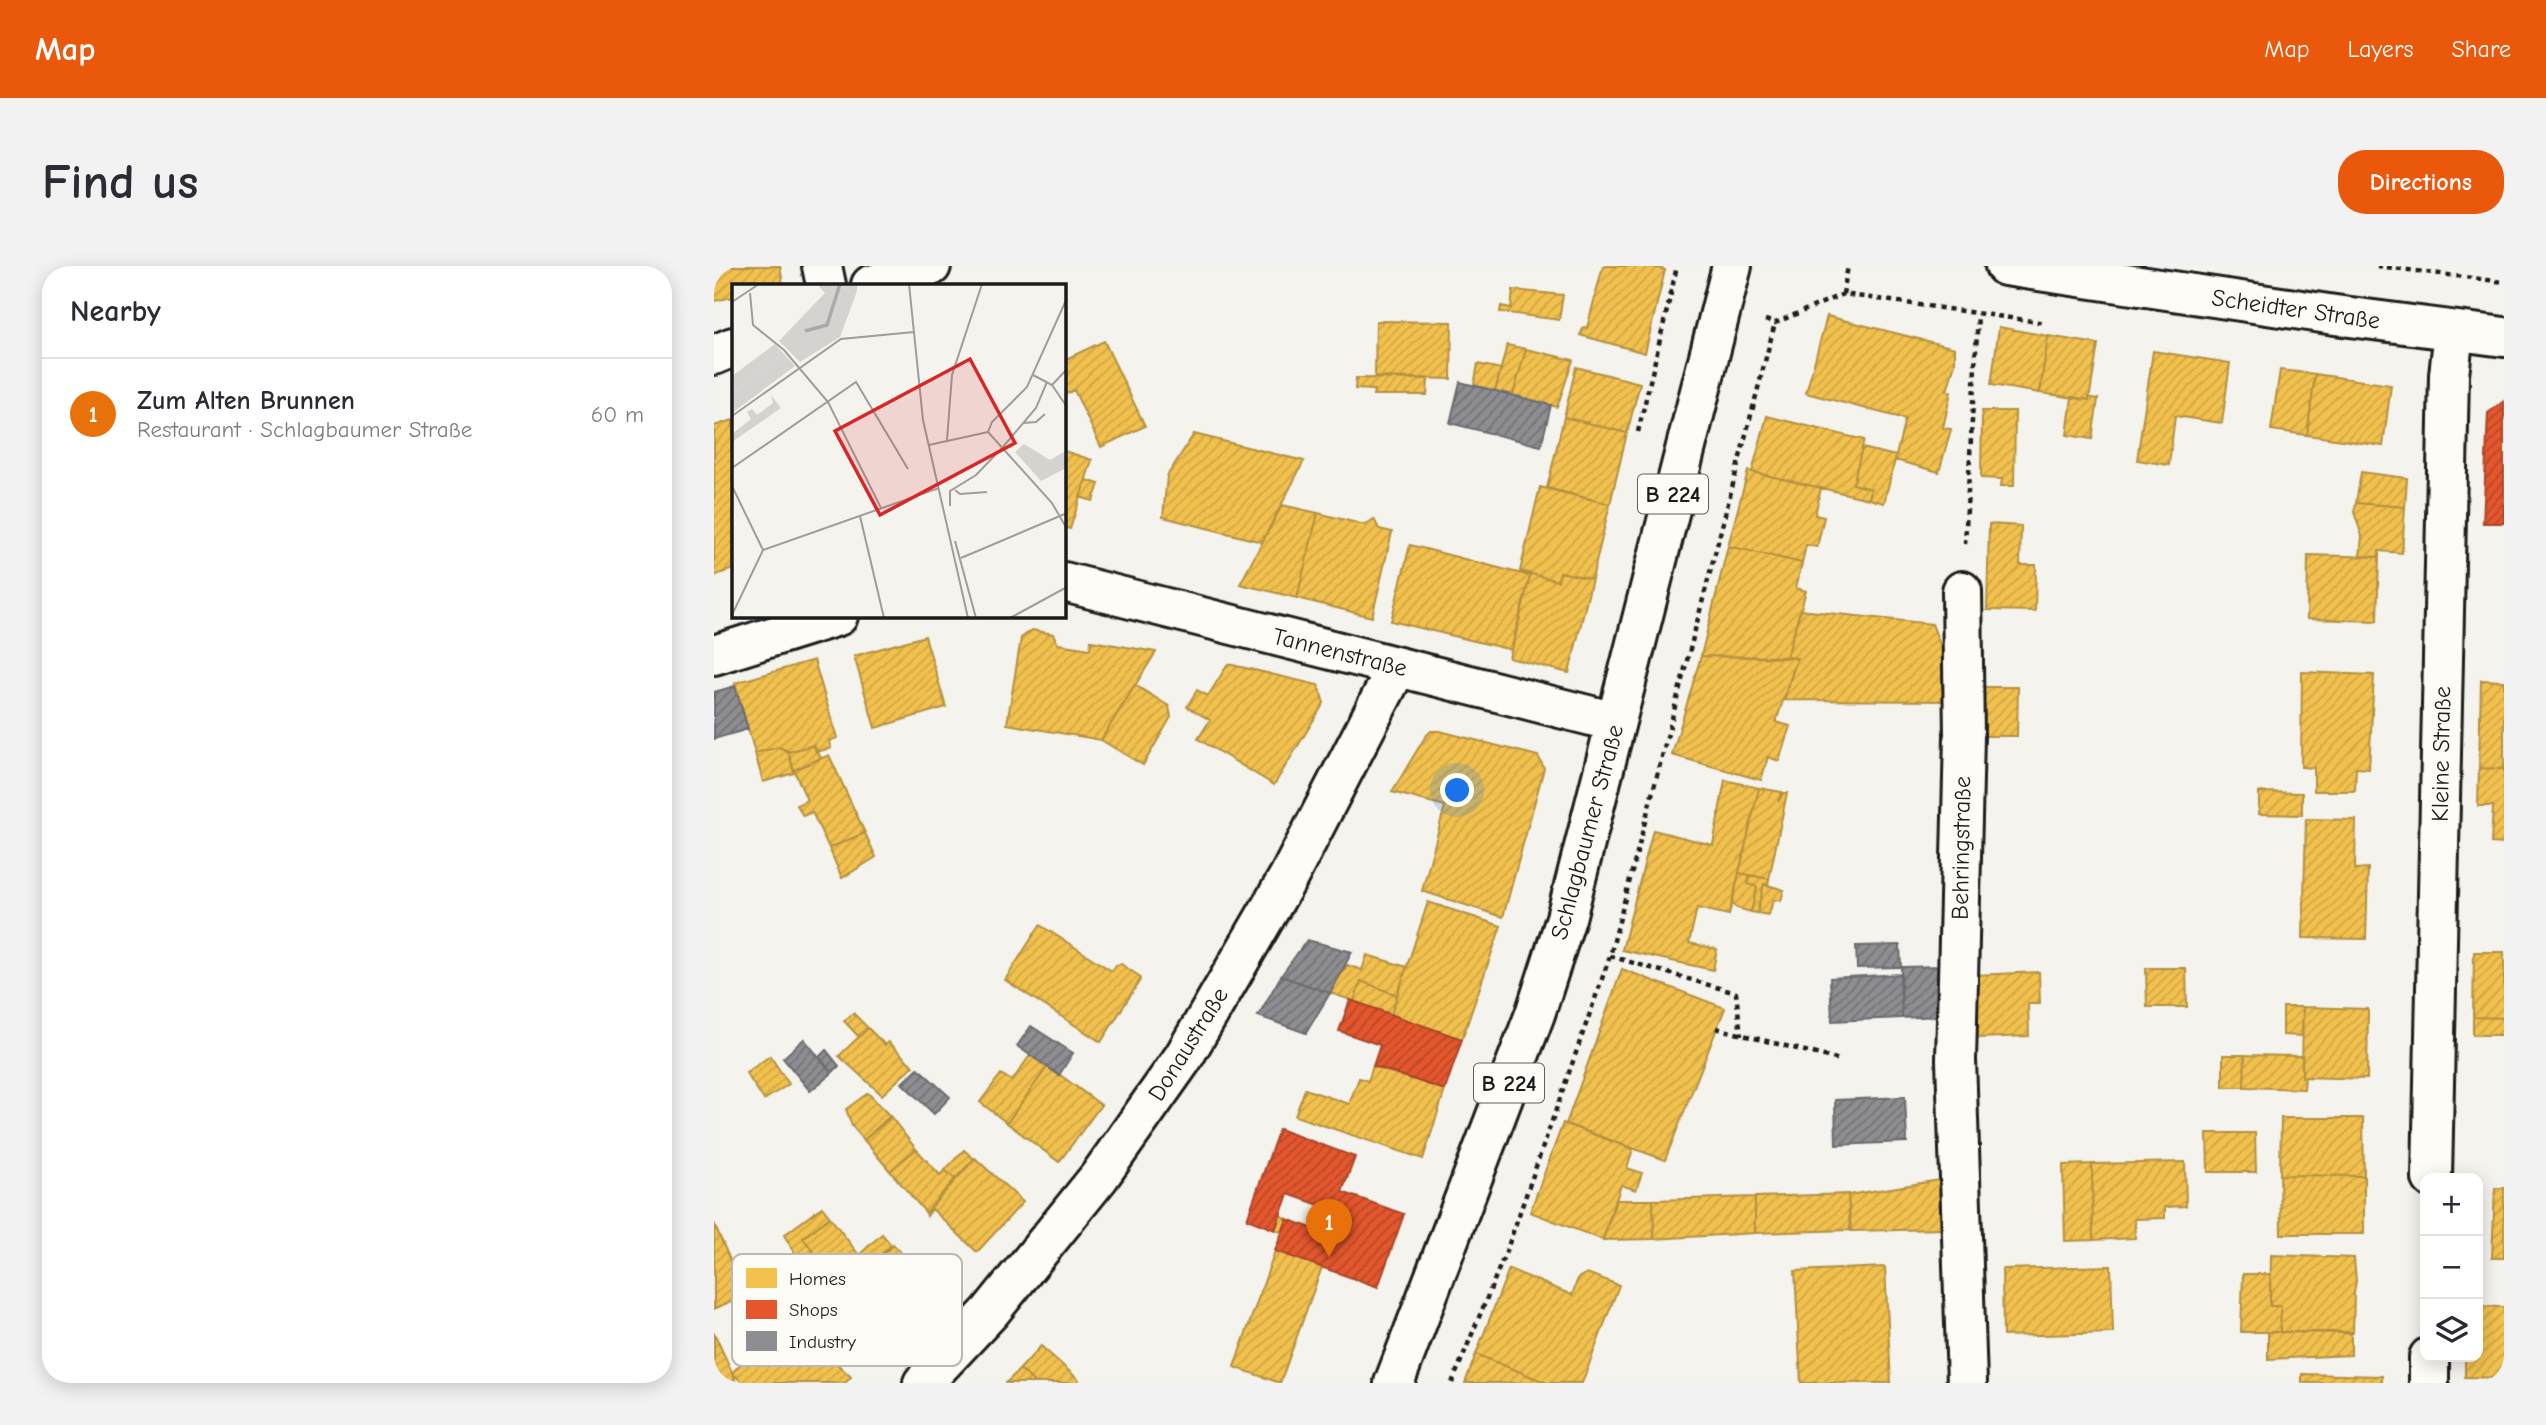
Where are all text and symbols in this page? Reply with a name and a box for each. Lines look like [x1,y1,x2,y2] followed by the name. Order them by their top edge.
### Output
[35,30,96,68] text: Map
[2264,35,2310,63] text: Map
[2348,35,2413,63] text: Layers
[2451,35,2511,63] text: Share
[2338,150,2504,214] button: Directions
[42,154,198,210] text: Find us
[2210,283,2382,335] street label: Scheidter Straße
[732,284,1066,618] inset map
[70,294,161,329] text: Nearby
[137,386,355,416] text: Zum Alten Brunnen
[88,401,98,428] text: 1
[591,401,644,428] text: 60 m
[137,416,472,443] text: Restaurant · Schlagbaumer Straße
[1638,474,1708,513] road number: B 224
[1270,622,1410,682] street label: Tannenstraße
[2426,686,2456,822] street label: Kleine Straße
[1545,722,1629,942] street label: Schlagbaumer Straße
[1440,773,1474,807] your location
[1946,776,1976,920] street label: Behringstraße
[1142,982,1234,1106] street label: Donaustraße
[1474,1063,1544,1102] road number: B 224
[2420,1173,2483,1362] map controls
[2420,1173,2483,1236] button: +
[1306,1199,1352,1257] pin: 1
[2420,1236,2483,1299] button: −
[732,1254,962,1366] legend
[789,1268,846,1290] text: Homes
[789,1299,838,1321] text: Shops
[2420,1299,2483,1362] button: layers
[789,1331,857,1353] text: Industry

